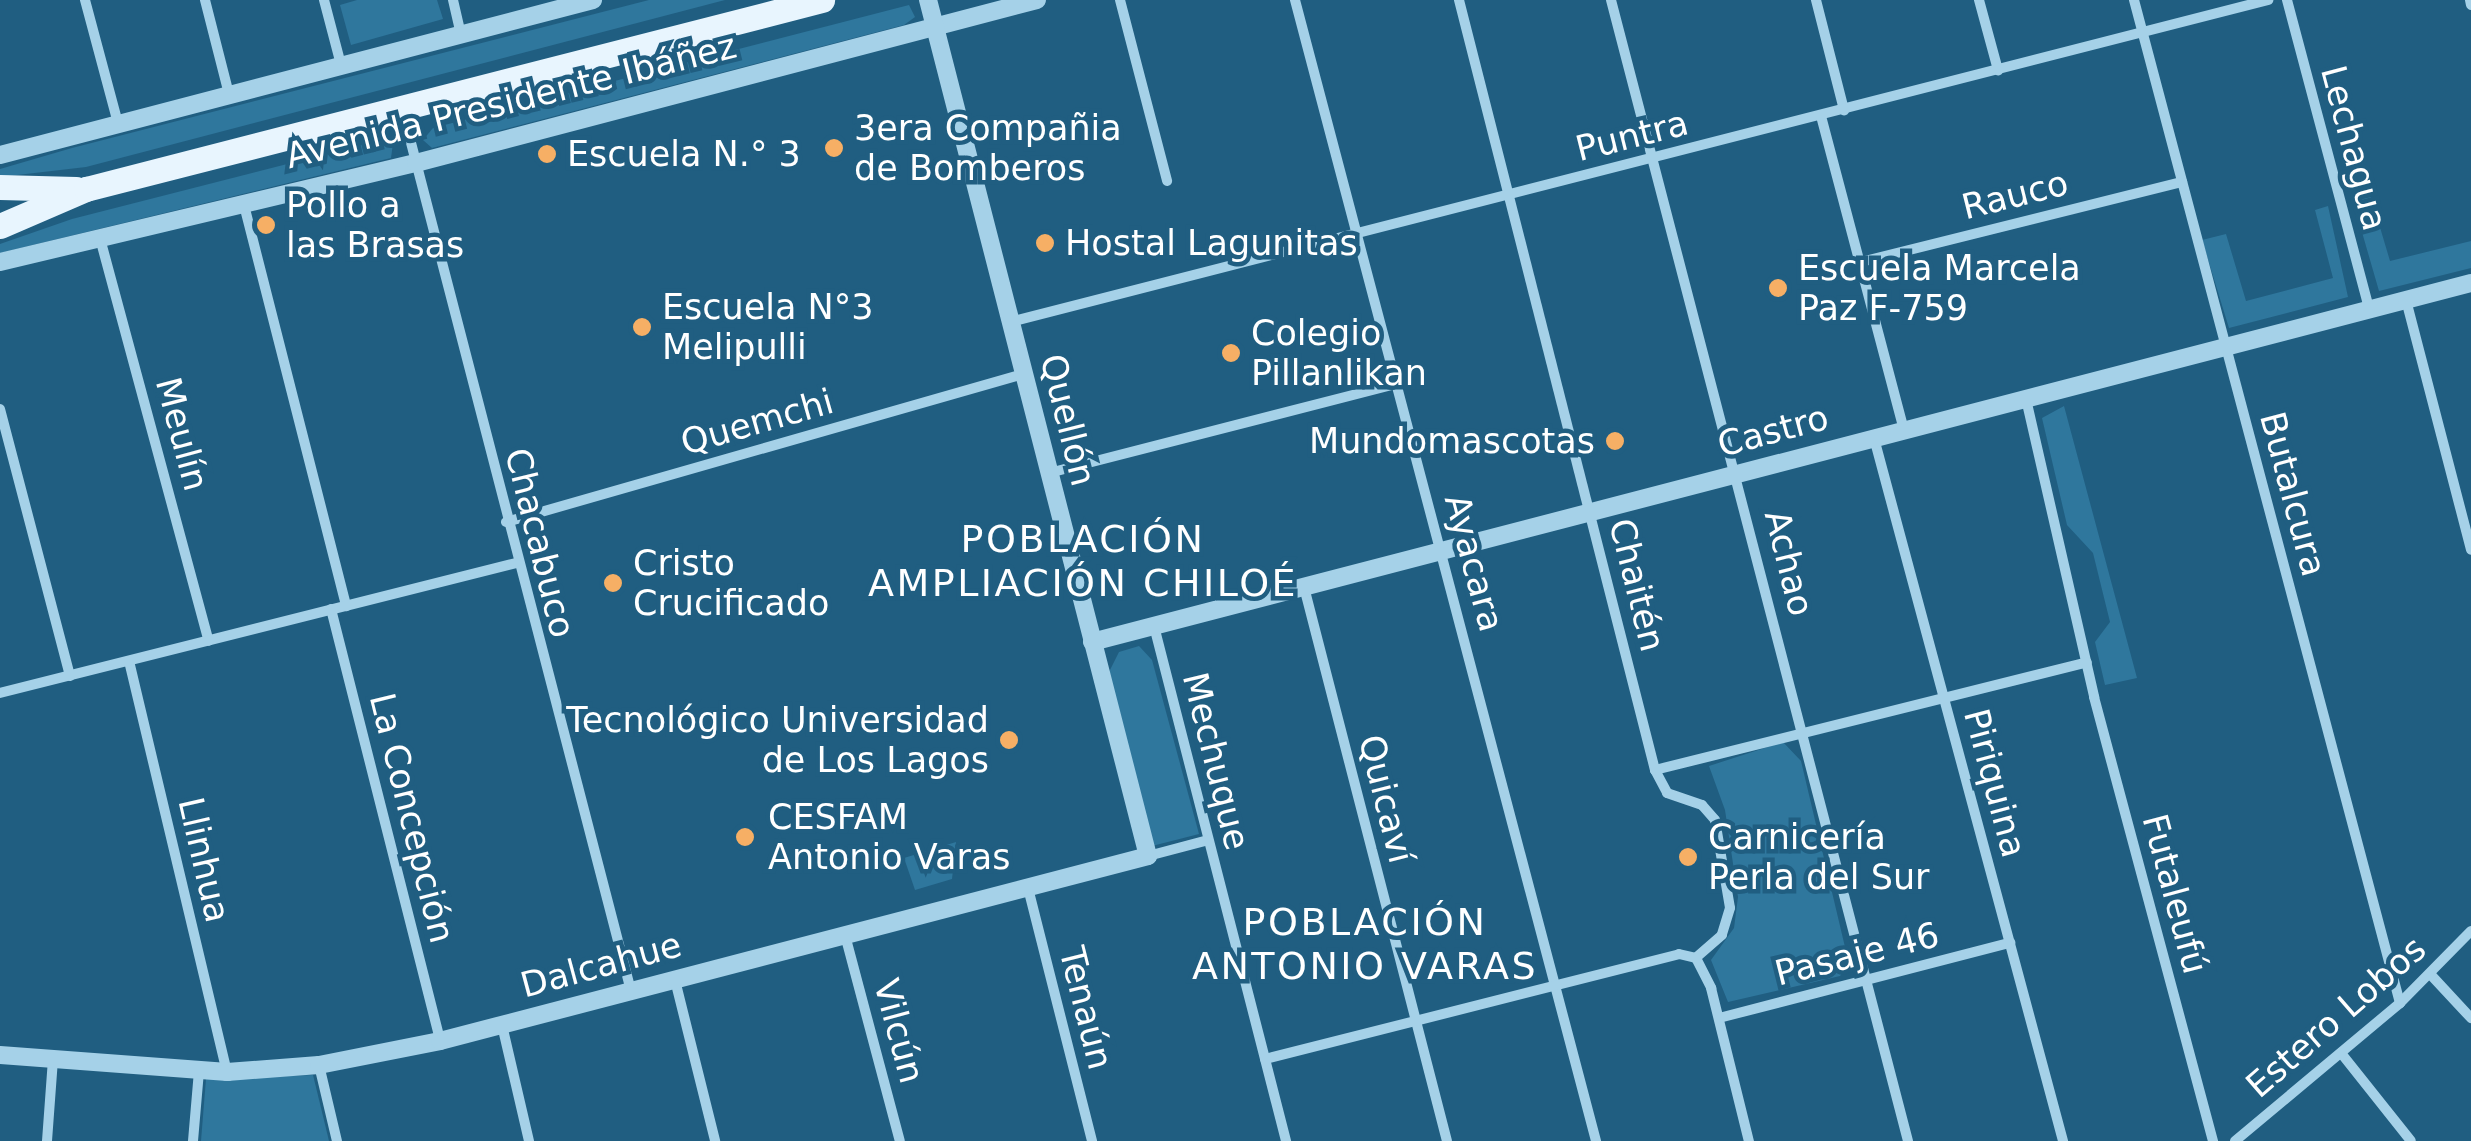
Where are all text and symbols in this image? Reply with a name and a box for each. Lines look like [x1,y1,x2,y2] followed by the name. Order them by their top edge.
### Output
[281,25,741,177] street label: Avenida Presidente Ibáñez
[2312,61,2396,235] street label: Lechagua
[1571,102,1693,170] street label: Puntra
[854,107,1122,189] place label: 3era Compañia de Bomberos
[567,133,801,175] place label: Escuela N.° 3
[823,137,845,159] marker: 3era Compañia de Bomberos
[536,143,558,165] marker: Escuela N.° 3
[1958,162,2072,228] street label: Rauco
[286,184,464,266] place label: Pollo a las Brasas
[255,214,277,236] marker: Pollo a las Brasas
[1065,222,1358,264] place label: Hostal Lagunitas
[1034,232,1056,254] marker: Hostal Lagunitas
[1798,247,2081,329] place label: Escuela Marcela Paz F-759
[1767,277,1789,299] marker: Escuela Marcela Paz F-759
[662,286,874,368] place label: Escuela N°3 Melipulli
[1251,312,1427,394] place label: Colegio Pillanlikan
[631,316,653,338] marker: Escuela N°3 Melipulli
[1220,342,1242,364] marker: Colegio Pillanlikan
[1031,350,1105,490] street label: Quellón
[147,373,217,495] street label: Meulín
[676,380,838,464] street label: Quemchi
[1713,396,1833,466] street label: Castro
[2251,407,2335,581] street label: Butalcura
[1309,420,1595,462] place label: Mundomascotas
[1604,430,1626,452] marker: Mundomascotas
[496,444,584,642] street label: Chacabuco
[1436,490,1512,636] street label: Ayacara
[1756,506,1822,620] street label: Achao
[1600,514,1674,656] street label: Chaitén
[868,517,1298,606] district label: POBLACIÓN AMPLIACIÓN CHILOÉ
[633,542,829,624] place label: Cristo Crucificado
[602,572,624,594] marker: Cristo Crucificado
[1174,668,1258,854] street label: Mechuque
[361,689,463,947] street label: La Concepción
[566,699,989,781] place label: Tecnológico Universidad de Los Lagos
[1955,704,2035,862] street label: Piriquina
[998,729,1020,751] marker: Tecnológico Universidad de Los Lagos
[1350,731,1422,867] street label: Quicaví
[169,793,239,927] street label: Llinhua
[768,796,1010,878] place label: CESFAM Antonio Varas
[2134,810,2216,978] street label: Futaleufú
[1708,816,1929,898] place label: Carnicería Perla del Sur
[732,824,758,850] marker: CESFAM Antonio Varas
[1677,846,1699,868] marker: Carnicería Perla del Sur
[1192,900,1538,989] district label: POBLACIÓN ANTONIO VARAS
[1771,913,1943,995] street label: Pasaje 46
[516,923,686,1007] street label: Dalcahue
[2238,928,2434,1106] street label: Estero Lobos
[1051,942,1121,1074] street label: Tenaún
[865,974,933,1088] street label: Vilcún

